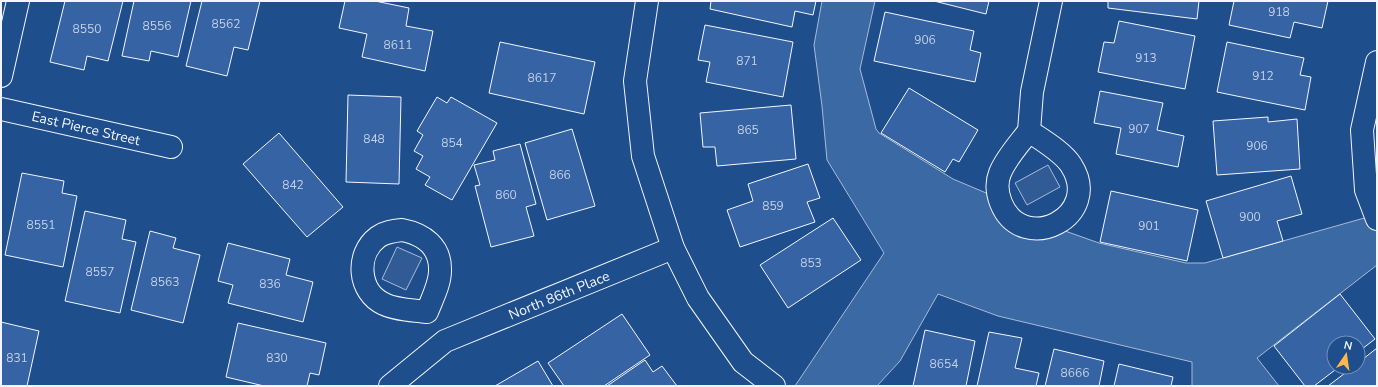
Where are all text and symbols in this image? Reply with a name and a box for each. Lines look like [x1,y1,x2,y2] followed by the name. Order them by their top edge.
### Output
[1268,4,1290,20] house number: 918
[212,16,240,32] house number: 8562
[143,18,171,34] house number: 8556
[73,21,101,37] house number: 8550
[914,32,936,48] house number: 906
[384,37,412,53] house number: 8611
[1135,50,1157,66] house number: 913
[736,53,758,69] house number: 871
[1252,68,1274,84] house number: 912
[528,70,556,86] house number: 8617
[30,107,142,150] street label: East Pierce Street
[1128,121,1150,137] house number: 907
[737,122,759,138] house number: 865
[363,131,385,147] house number: 848
[441,135,463,151] house number: 854
[1246,138,1268,154] house number: 906
[549,167,571,183] house number: 866
[282,177,304,193] house number: 842
[495,187,517,203] house number: 860
[762,198,784,214] house number: 859
[1239,209,1261,225] house number: 900
[27,217,55,233] house number: 8551
[1138,218,1160,234] house number: 901
[800,255,822,271] house number: 853
[86,264,114,280] house number: 8557
[506,267,613,324] street label: North 86th Place
[151,274,179,290] house number: 8563
[259,276,281,292] house number: 836
[1326,335,1366,375] north arrow
[1342,338,1354,354] text: N
[6,350,28,366] house number: 831
[266,350,288,366] house number: 830
[930,356,958,372] house number: 8654
[1061,365,1089,381] house number: 8666

